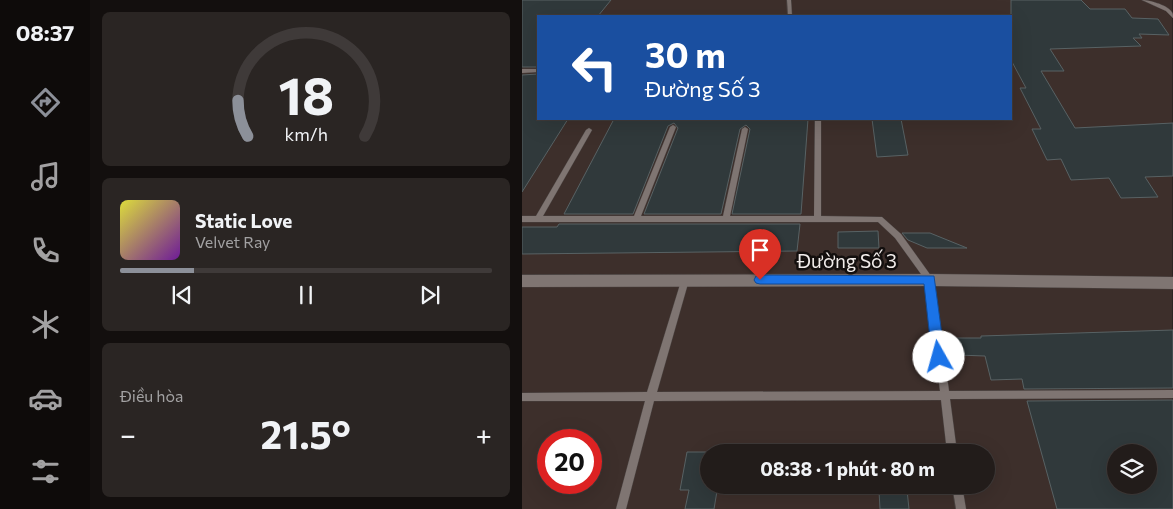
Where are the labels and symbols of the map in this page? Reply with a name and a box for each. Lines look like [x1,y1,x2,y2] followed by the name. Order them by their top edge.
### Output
[739,229,781,280] pin
[796,249,897,272] street label: Đường Số 3
[912,330,964,382] position arrow
[537,429,602,494] speed limit sign: 20

